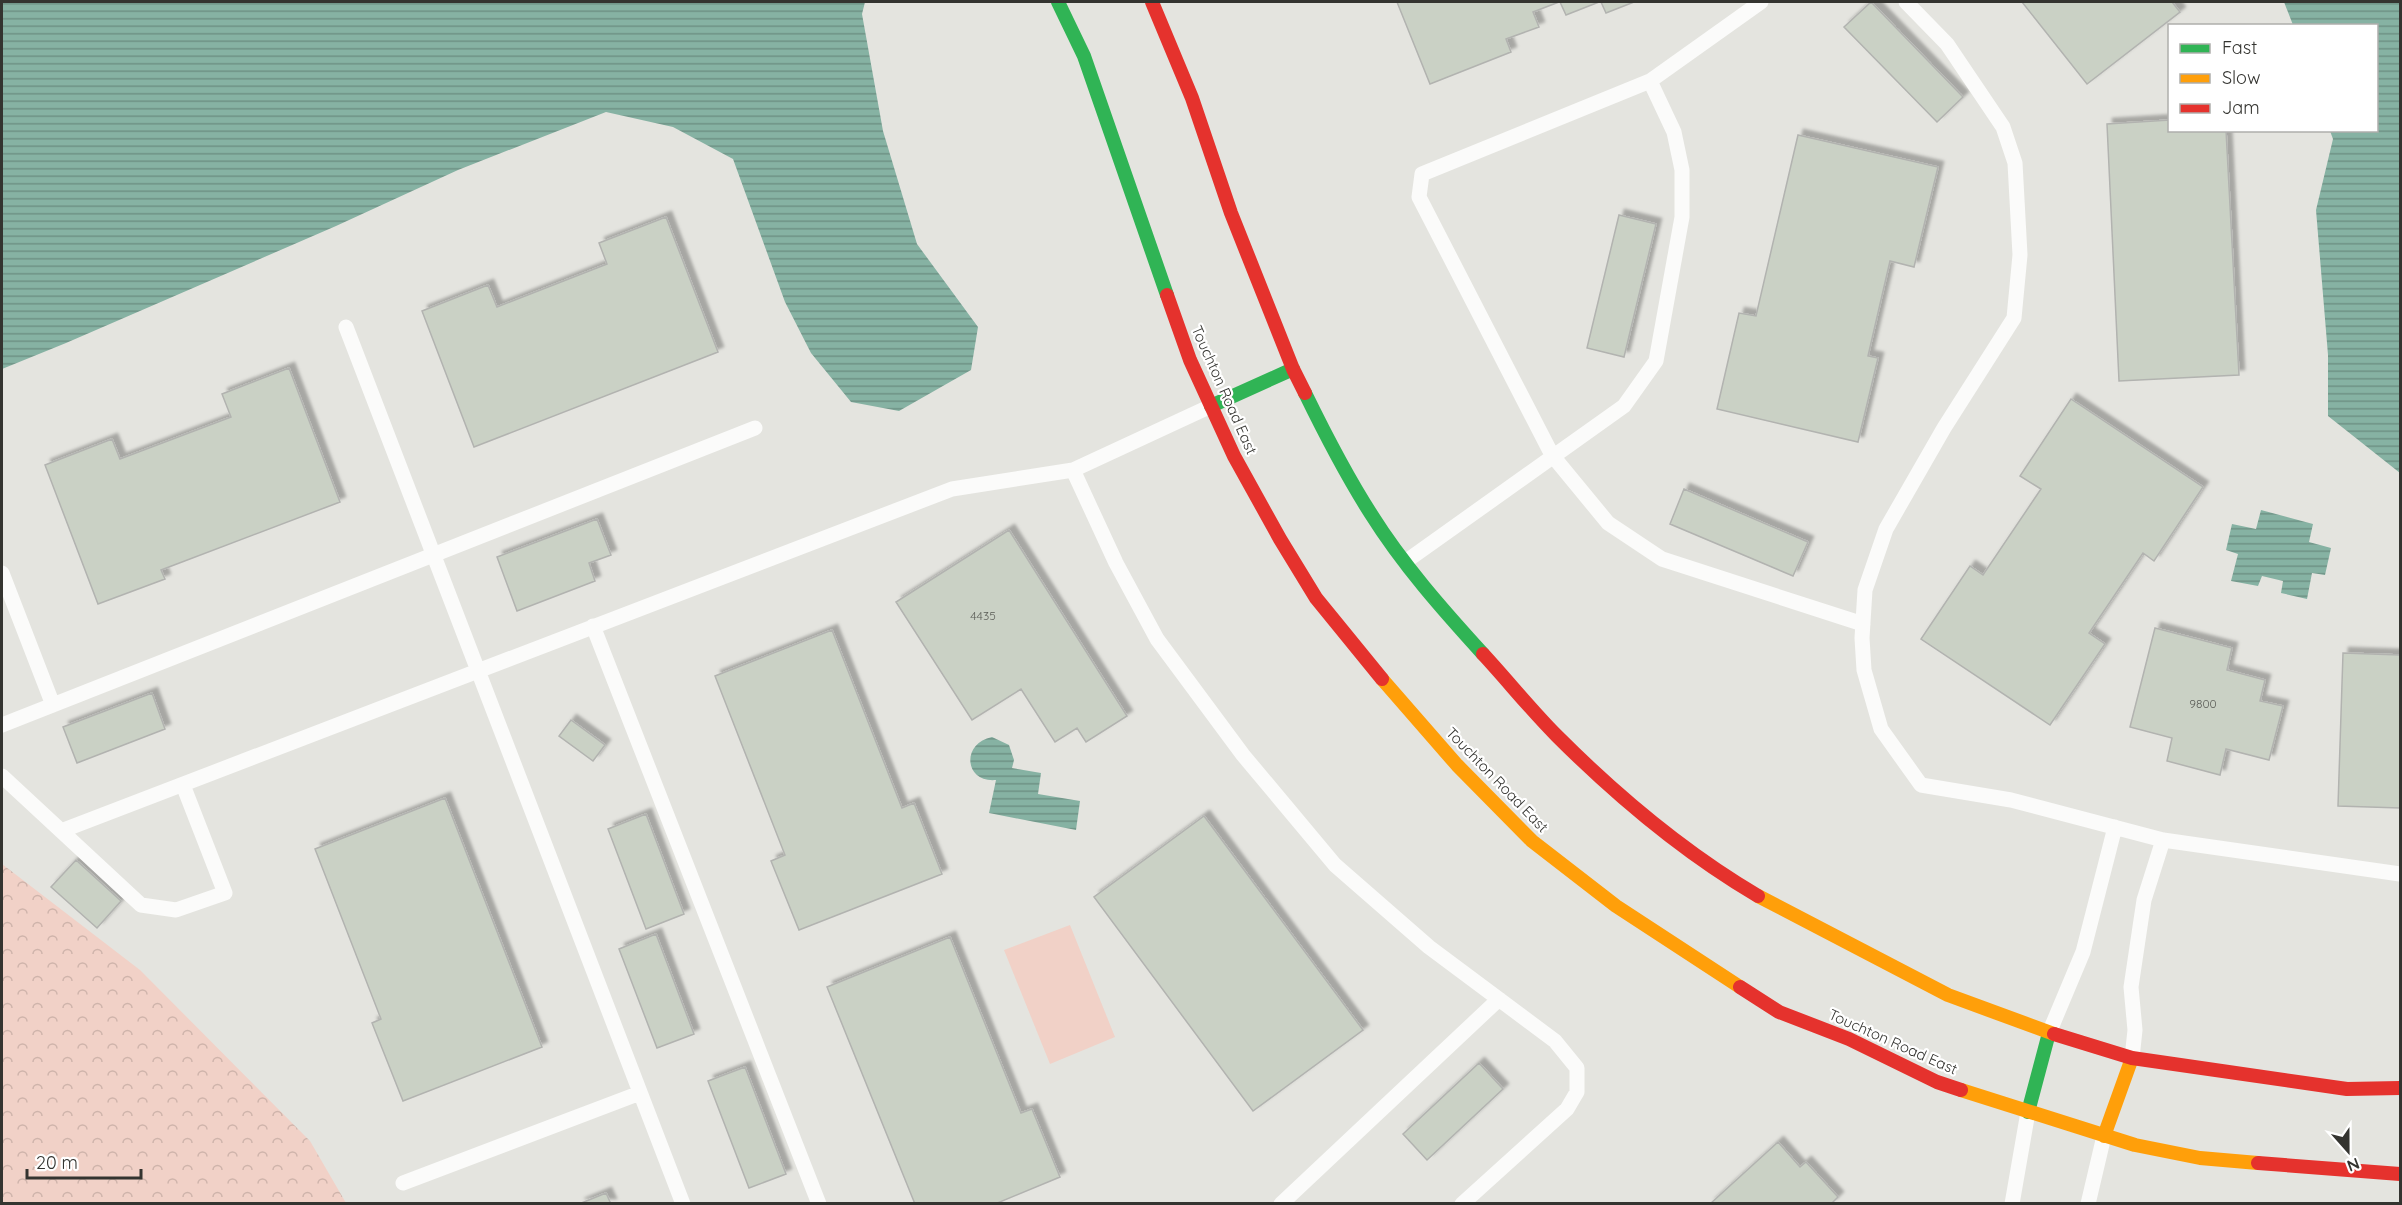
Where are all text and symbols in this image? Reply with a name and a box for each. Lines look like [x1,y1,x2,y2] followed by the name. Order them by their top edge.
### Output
[2168,24,2378,132] legend
[2222,36,2257,59] text: Fast
[2222,66,2260,89] text: Slow
[2222,96,2260,119] text: Jam
[1188,322,1261,457] street label: Touchton Road East
[970,608,996,623] house number: 4435
[2189,696,2217,711] house number: 9800
[1442,723,1552,836] street label: Touchton Road East
[1826,1005,1961,1078] street label: Touchton Road East
[2318,1121,2378,1181] north arrow
[27,1142,141,1180] scale bar
[36,1151,78,1174] text: 20 m
[2344,1154,2362,1176] text: N

